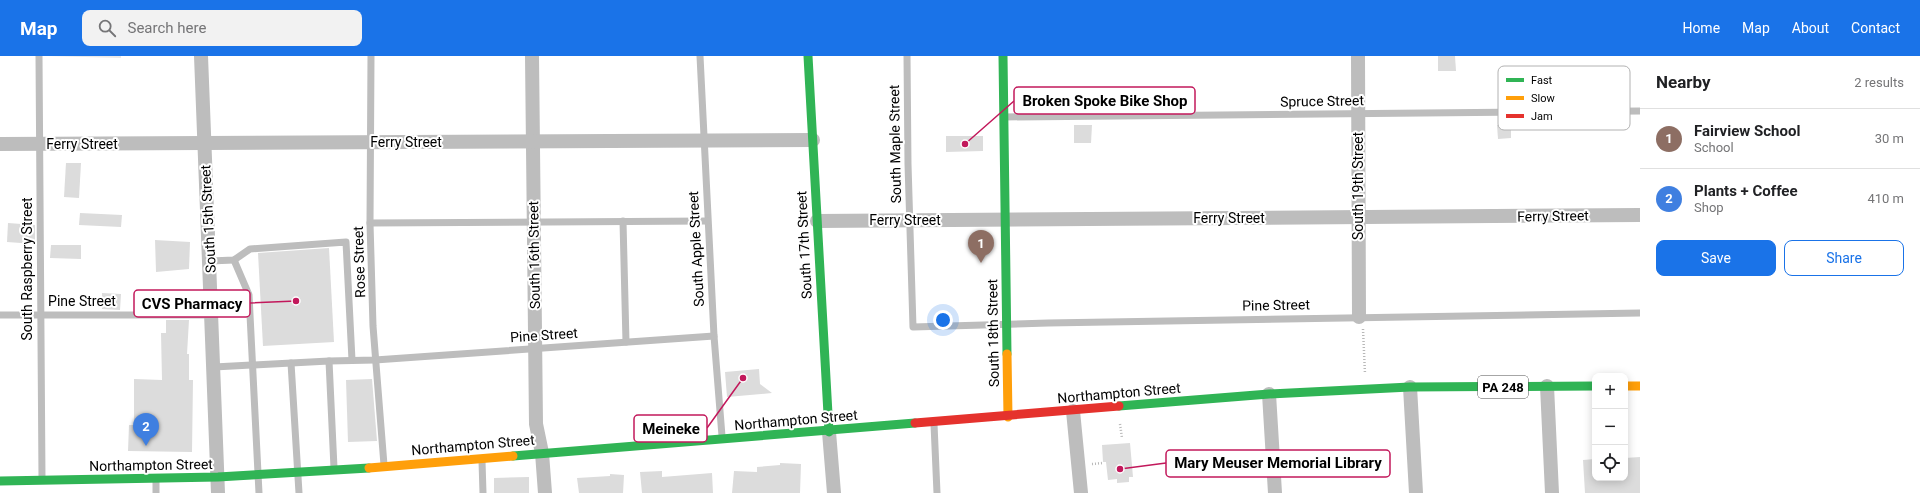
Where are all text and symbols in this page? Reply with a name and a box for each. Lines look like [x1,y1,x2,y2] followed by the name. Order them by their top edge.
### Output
[82,10,362,46] search box
[20,17,58,40] text: Map
[96,17,118,39] icon: search
[128,19,206,37] text: Search here
[1682,20,1720,36] text: Home
[1742,20,1770,36] text: Map
[1792,20,1829,36] text: About
[1851,20,1900,36] text: Contact
[1498,66,1630,130] legend
[1656,72,1711,92] text: Nearby
[1531,74,1553,87] text: Fast
[1854,75,1904,90] text: 2 results
[886,84,904,203] street label: South Maple Street
[1014,87,1195,114] callout: Broken Spoke Bike Shop
[1022,92,1188,110] text: Broken Spoke Bike Shop
[1280,92,1364,110] street label: Spruce Street
[1531,92,1555,105] text: Slow
[1531,110,1553,123] text: Jam
[1694,122,1800,140] text: Fairview School
[1350,131,1366,240] street label: South 19th Street
[1665,131,1673,146] text: 1
[1875,131,1904,146] text: 30 m
[370,134,442,150] street label: Ferry Street
[46,136,118,152] street label: Ferry Street
[1694,140,1734,155] text: School
[197,164,219,273] street label: South 15th Street
[1694,182,1798,200] text: Plants + Coffee
[685,190,707,307] street label: South Apple Street
[793,190,815,299] street label: South 17th Street
[1665,191,1673,206] text: 2
[1867,191,1904,206] text: 410 m
[19,197,35,341] street label: South Raspberry Street
[525,200,543,309] street label: South 16th Street
[1694,200,1724,215] text: Shop
[1517,207,1589,225] street label: Ferry Street
[1193,210,1265,226] street label: Ferry Street
[869,212,941,228] street label: Ferry Street
[350,225,368,298] street label: Rose Street
[968,230,994,263] pin: 1
[1656,240,1776,276] button: Save
[1784,240,1904,276] button: Share
[984,278,1002,387] street label: South 18th Street
[134,290,250,317] callout: CVS Pharmacy
[48,293,116,309] street label: Pine Street
[142,295,243,313] text: CVS Pharmacy
[1242,296,1310,314] street label: Pine Street
[933,310,953,330] your location
[510,325,579,345] street label: Pine Street
[1592,373,1628,481] map controls
[1592,373,1628,409] button: +
[1478,376,1528,398] road number: PA 248
[1057,380,1182,406] street label: Northampton Street
[734,407,859,433] street label: Northampton Street
[1592,409,1628,445] button: −
[133,413,159,446] pin: 2
[634,415,707,442] callout: Meineke
[642,420,700,438] text: Meineke
[411,432,536,458] street label: Northampton Street
[1592,445,1628,481] button: locate
[1166,450,1390,477] callout: Mary Meuser Memorial Library
[1174,454,1382,472] text: Mary Meuser Memorial Library
[89,456,213,474] street label: Northampton Street

